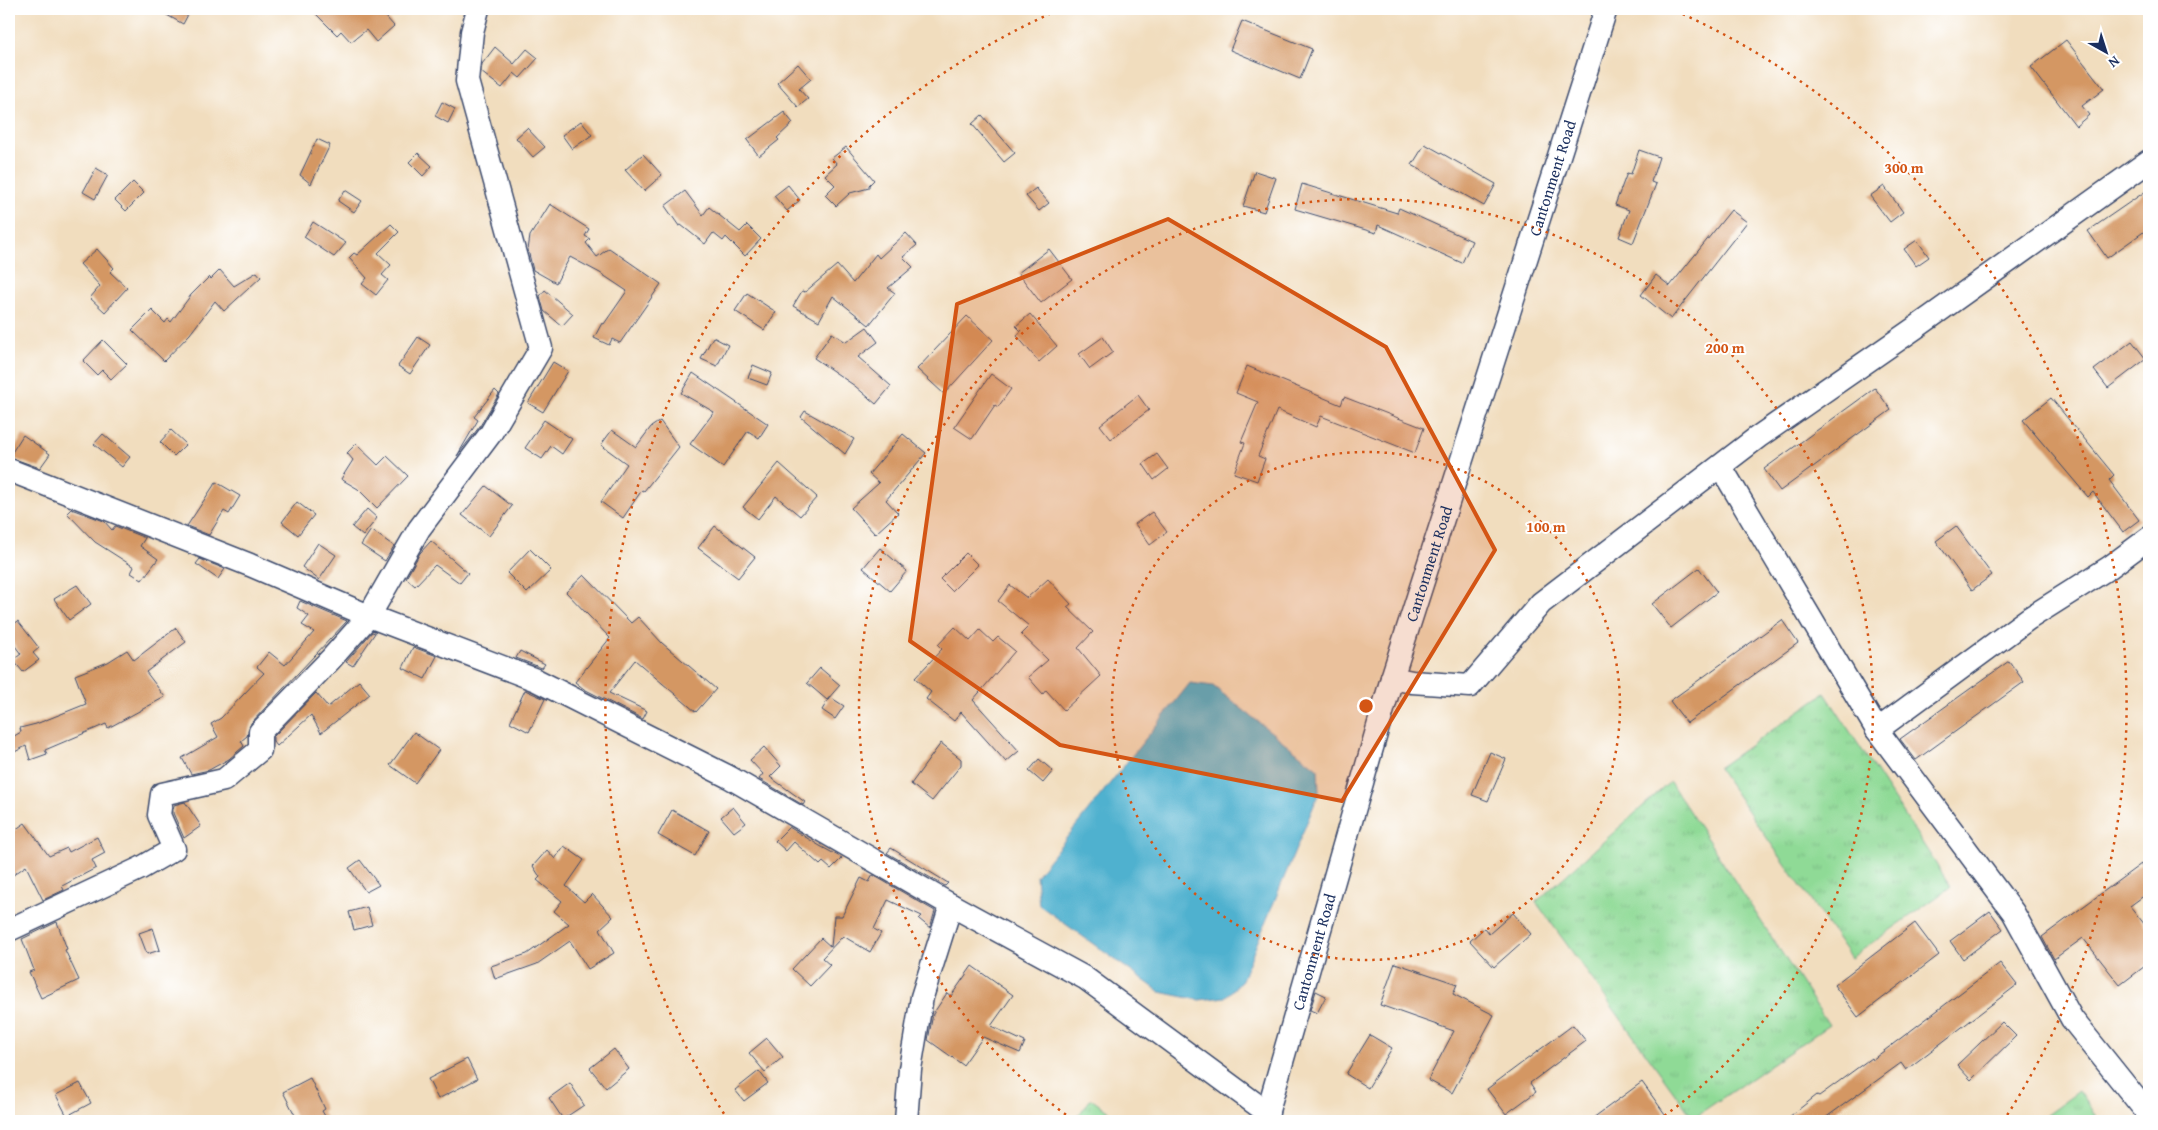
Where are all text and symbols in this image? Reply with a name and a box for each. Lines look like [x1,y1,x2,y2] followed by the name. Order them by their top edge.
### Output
[2080,28,2130,78] north arrow
[2104,51,2124,73] text: N
[1522,116,1582,239] street label: Cantonment Road
[1884,157,1924,178] text: 300 m
[1705,337,1745,358] text: 200 m
[1399,502,1459,625] street label: Cantonment Road
[1526,516,1566,537] text: 100 m
[1357,697,1375,715] centre of rings
[1285,890,1342,1013] street label: Cantonment Road

